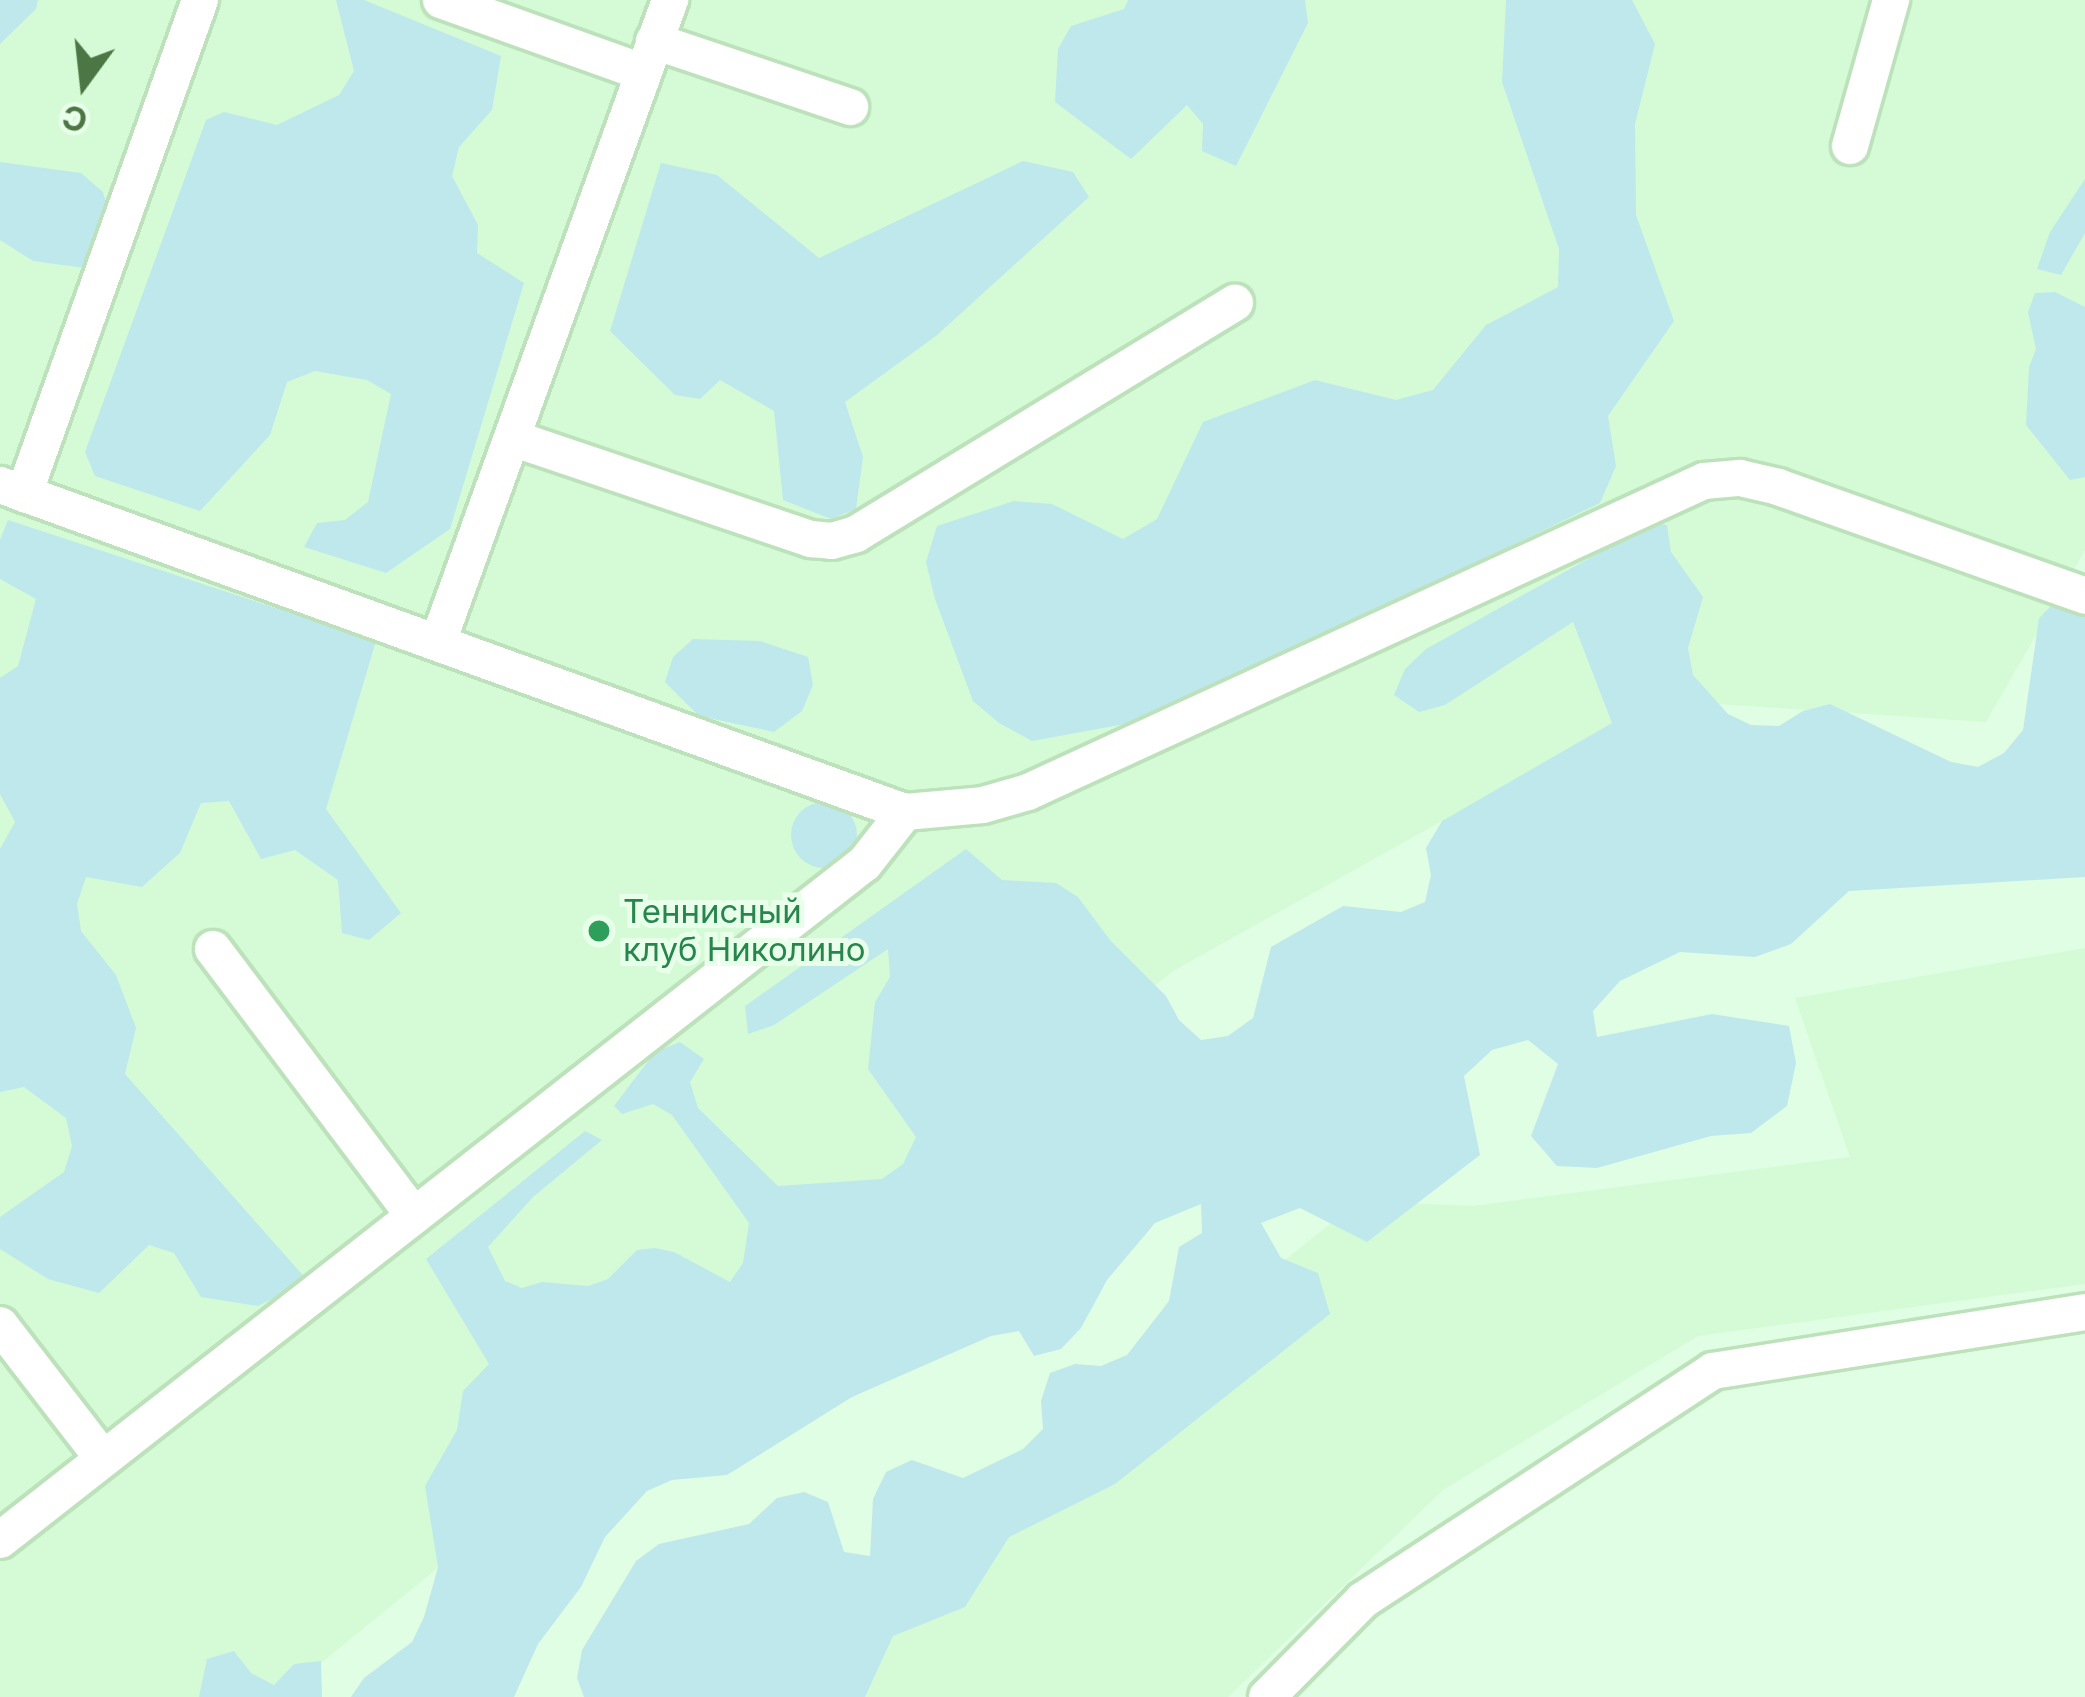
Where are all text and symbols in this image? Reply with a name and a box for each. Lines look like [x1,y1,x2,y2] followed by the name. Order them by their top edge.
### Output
[24,24,144,144] north arrow
[58,96,92,141] text: С
[623,892,866,970] place label: Теннисный клуб Николино
[586,918,612,944] marker: Теннисный клуб Николино

